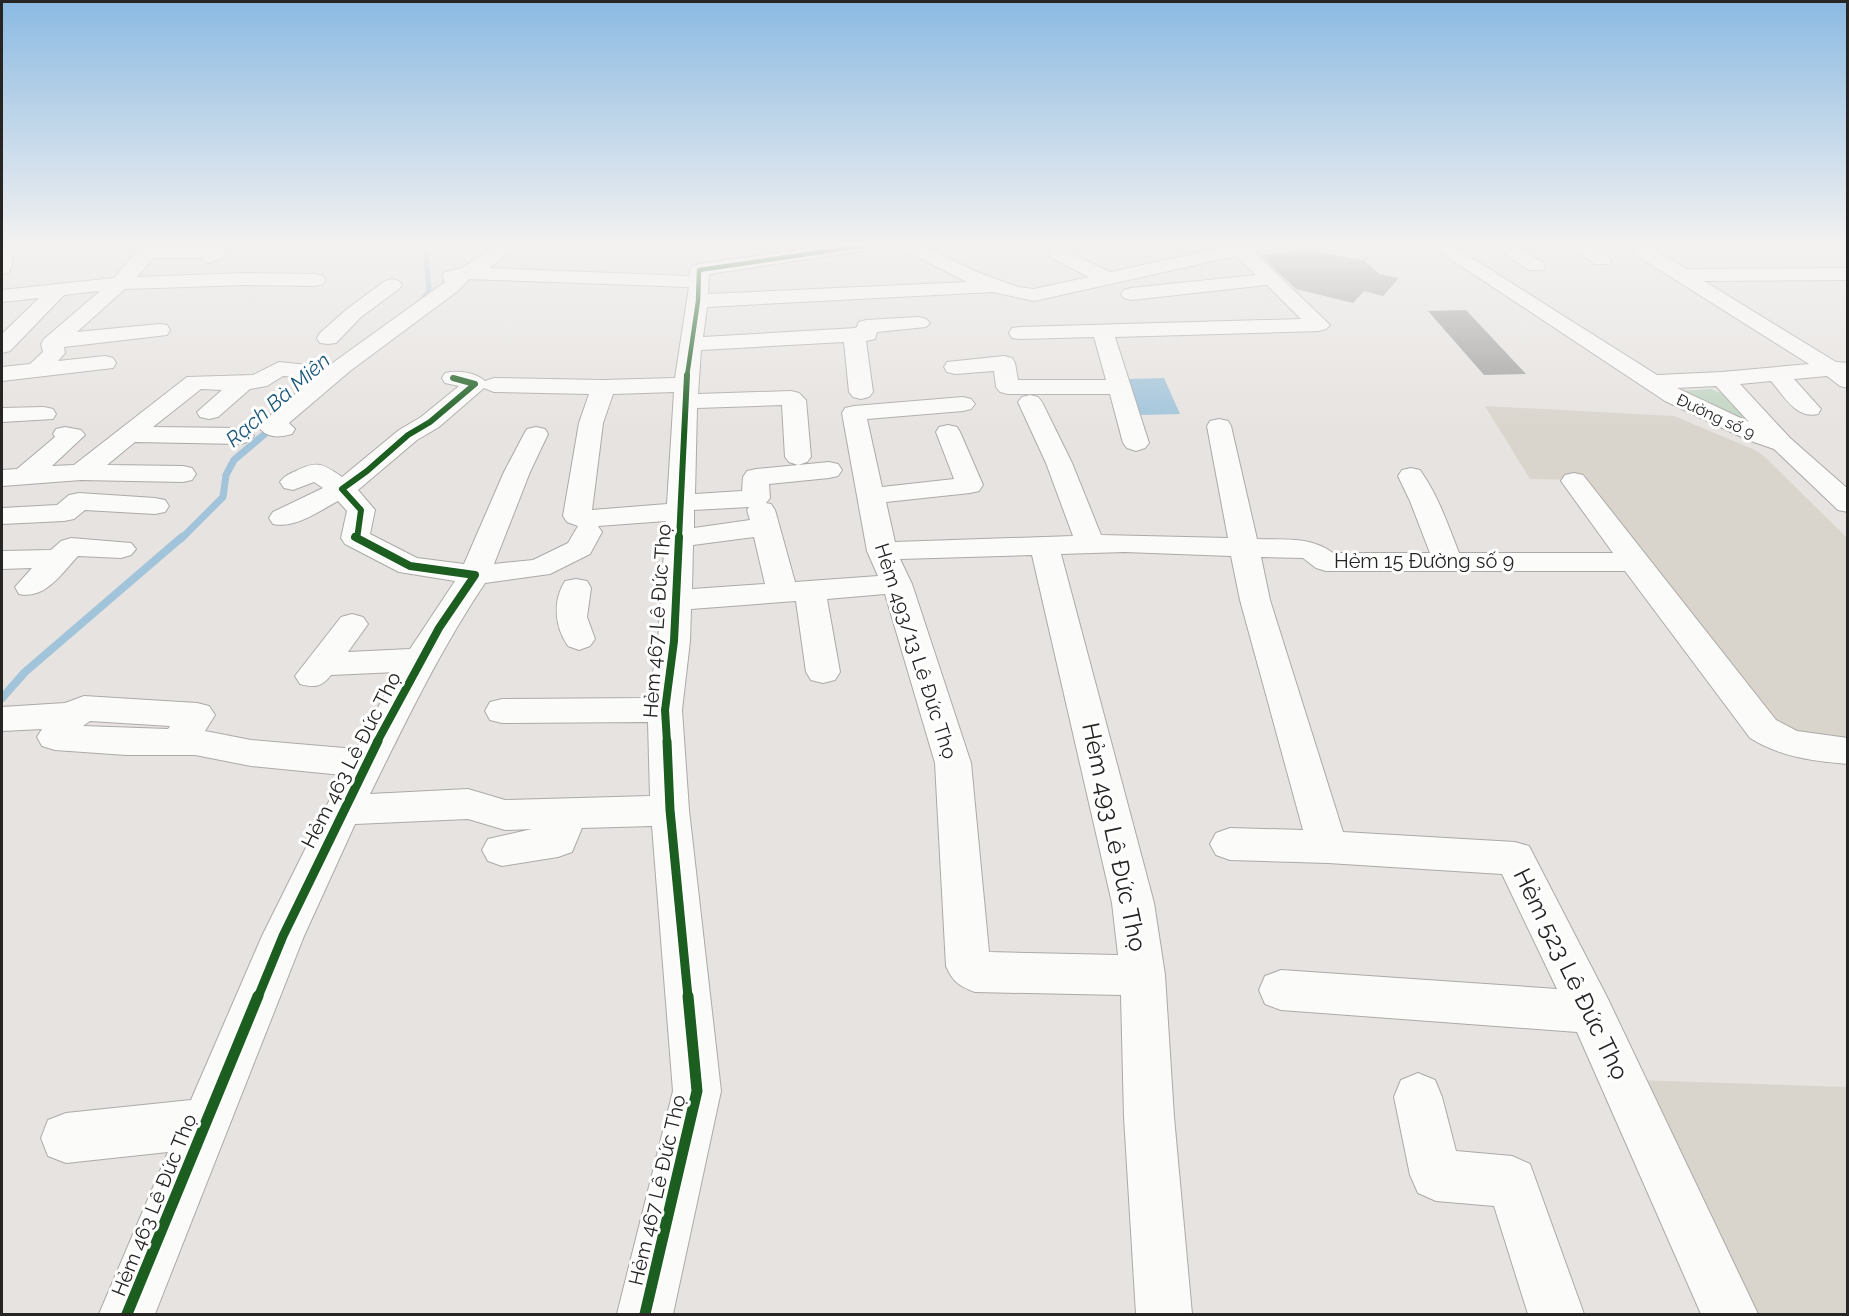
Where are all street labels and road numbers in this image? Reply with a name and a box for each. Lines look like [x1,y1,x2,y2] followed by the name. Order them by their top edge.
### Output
[1673,390,1758,443] street label: Đường số 9
[638,523,676,719] street label: Hẻm 467 Lê Đức Thọ
[870,540,962,762] street label: Hẻm 493/13 Lê Đức Thọ
[1334,549,1514,573] street label: Hẻm 15 Đường số 9
[296,668,406,852] street label: Hẻm 463 Lê Đức Thọ
[1076,720,1153,954] street label: Hẻm 493 Lê Đức Thọ
[1508,863,1635,1084] street label: Hẻm 523 Lê Đức Thọ
[623,1092,691,1288] street label: Hẻm 467 Lê Đức Thọ
[106,1110,202,1300] street label: Hẻm 463 Lê Đức Thọ

